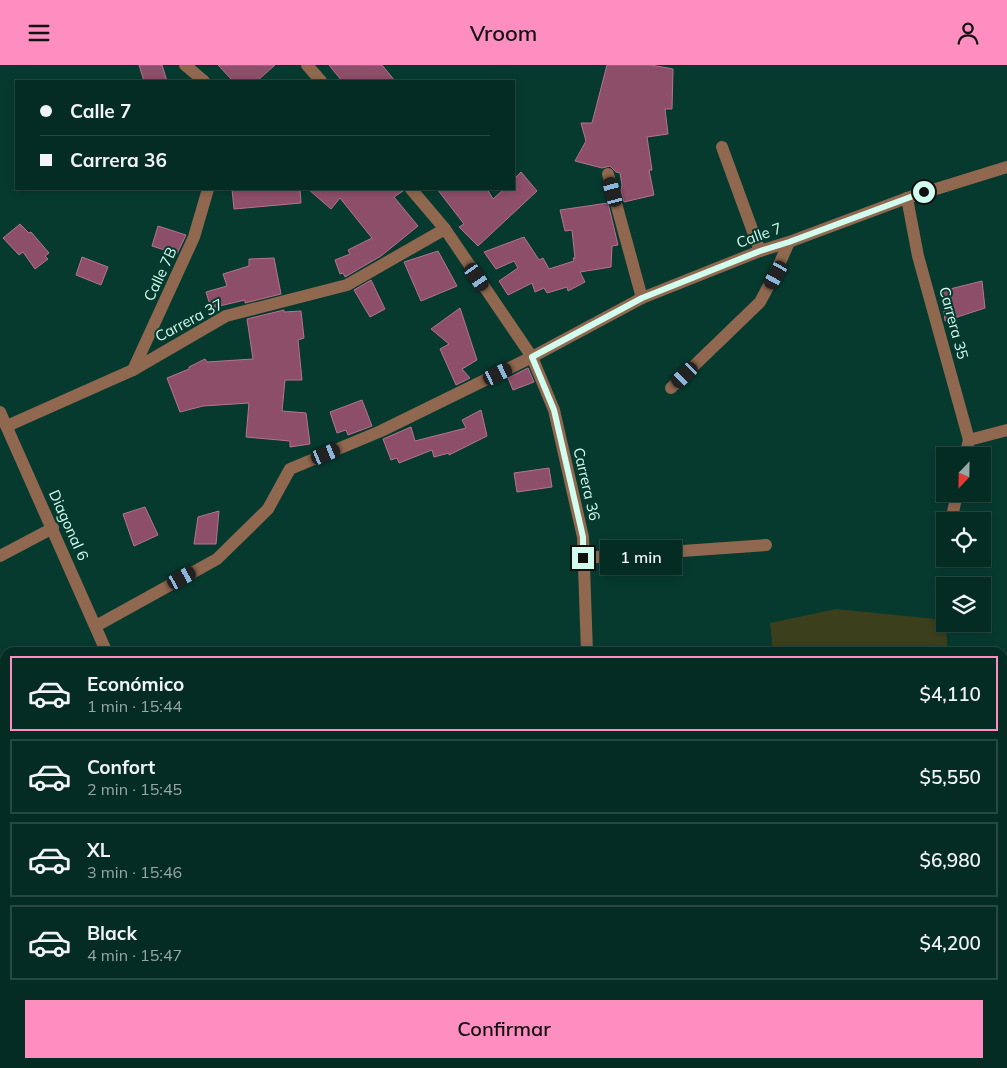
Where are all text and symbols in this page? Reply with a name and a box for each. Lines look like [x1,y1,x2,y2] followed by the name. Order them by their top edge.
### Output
[25,19,53,47] icon: menu
[470,19,537,47] text: Vroom
[954,19,982,47] icon: person
[70,99,131,123] text: Calle 7
[70,148,167,172] text: Carrera 36
[601,176,624,208] car
[913,181,935,203] route start
[734,218,784,252] street label: Calle 7
[139,244,181,304] street label: Calle 7B
[762,258,789,292] car
[462,260,491,294] car
[935,285,973,361] street label: Carrera 35
[152,294,226,346] street label: Carrera 37
[668,359,701,391] car
[481,361,514,387] car
[309,441,342,467] car
[569,446,605,522] street label: Carrera 36
[936,447,991,503] north arrow
[936,447,991,632] map controls
[45,487,93,563] street label: Diagonal 6
[936,512,991,567] button: locate
[600,541,683,575] callout: 1 min
[572,547,594,569] route end
[620,547,662,567] text: 1 min
[165,564,198,592] car
[936,577,991,632] button: layers
[27,671,72,716] icon: car
[87,672,184,696] text: Económico
[919,682,981,706] text: $4,110
[87,696,182,716] text: 1 min · 15:44
[27,754,72,799] icon: car
[87,755,155,779] text: Confort
[919,765,981,789] text: $5,550
[87,779,182,799] text: 2 min · 15:45
[27,837,72,882] icon: car
[87,838,110,862] text: XL
[919,848,981,872] text: $6,980
[87,862,182,882] text: 3 min · 15:46
[27,920,72,965] icon: car
[87,921,137,945] text: Black
[919,931,981,955] text: $4,200
[87,945,182,965] text: 4 min · 15:47
[25,1000,983,1058] button: Confirmar

